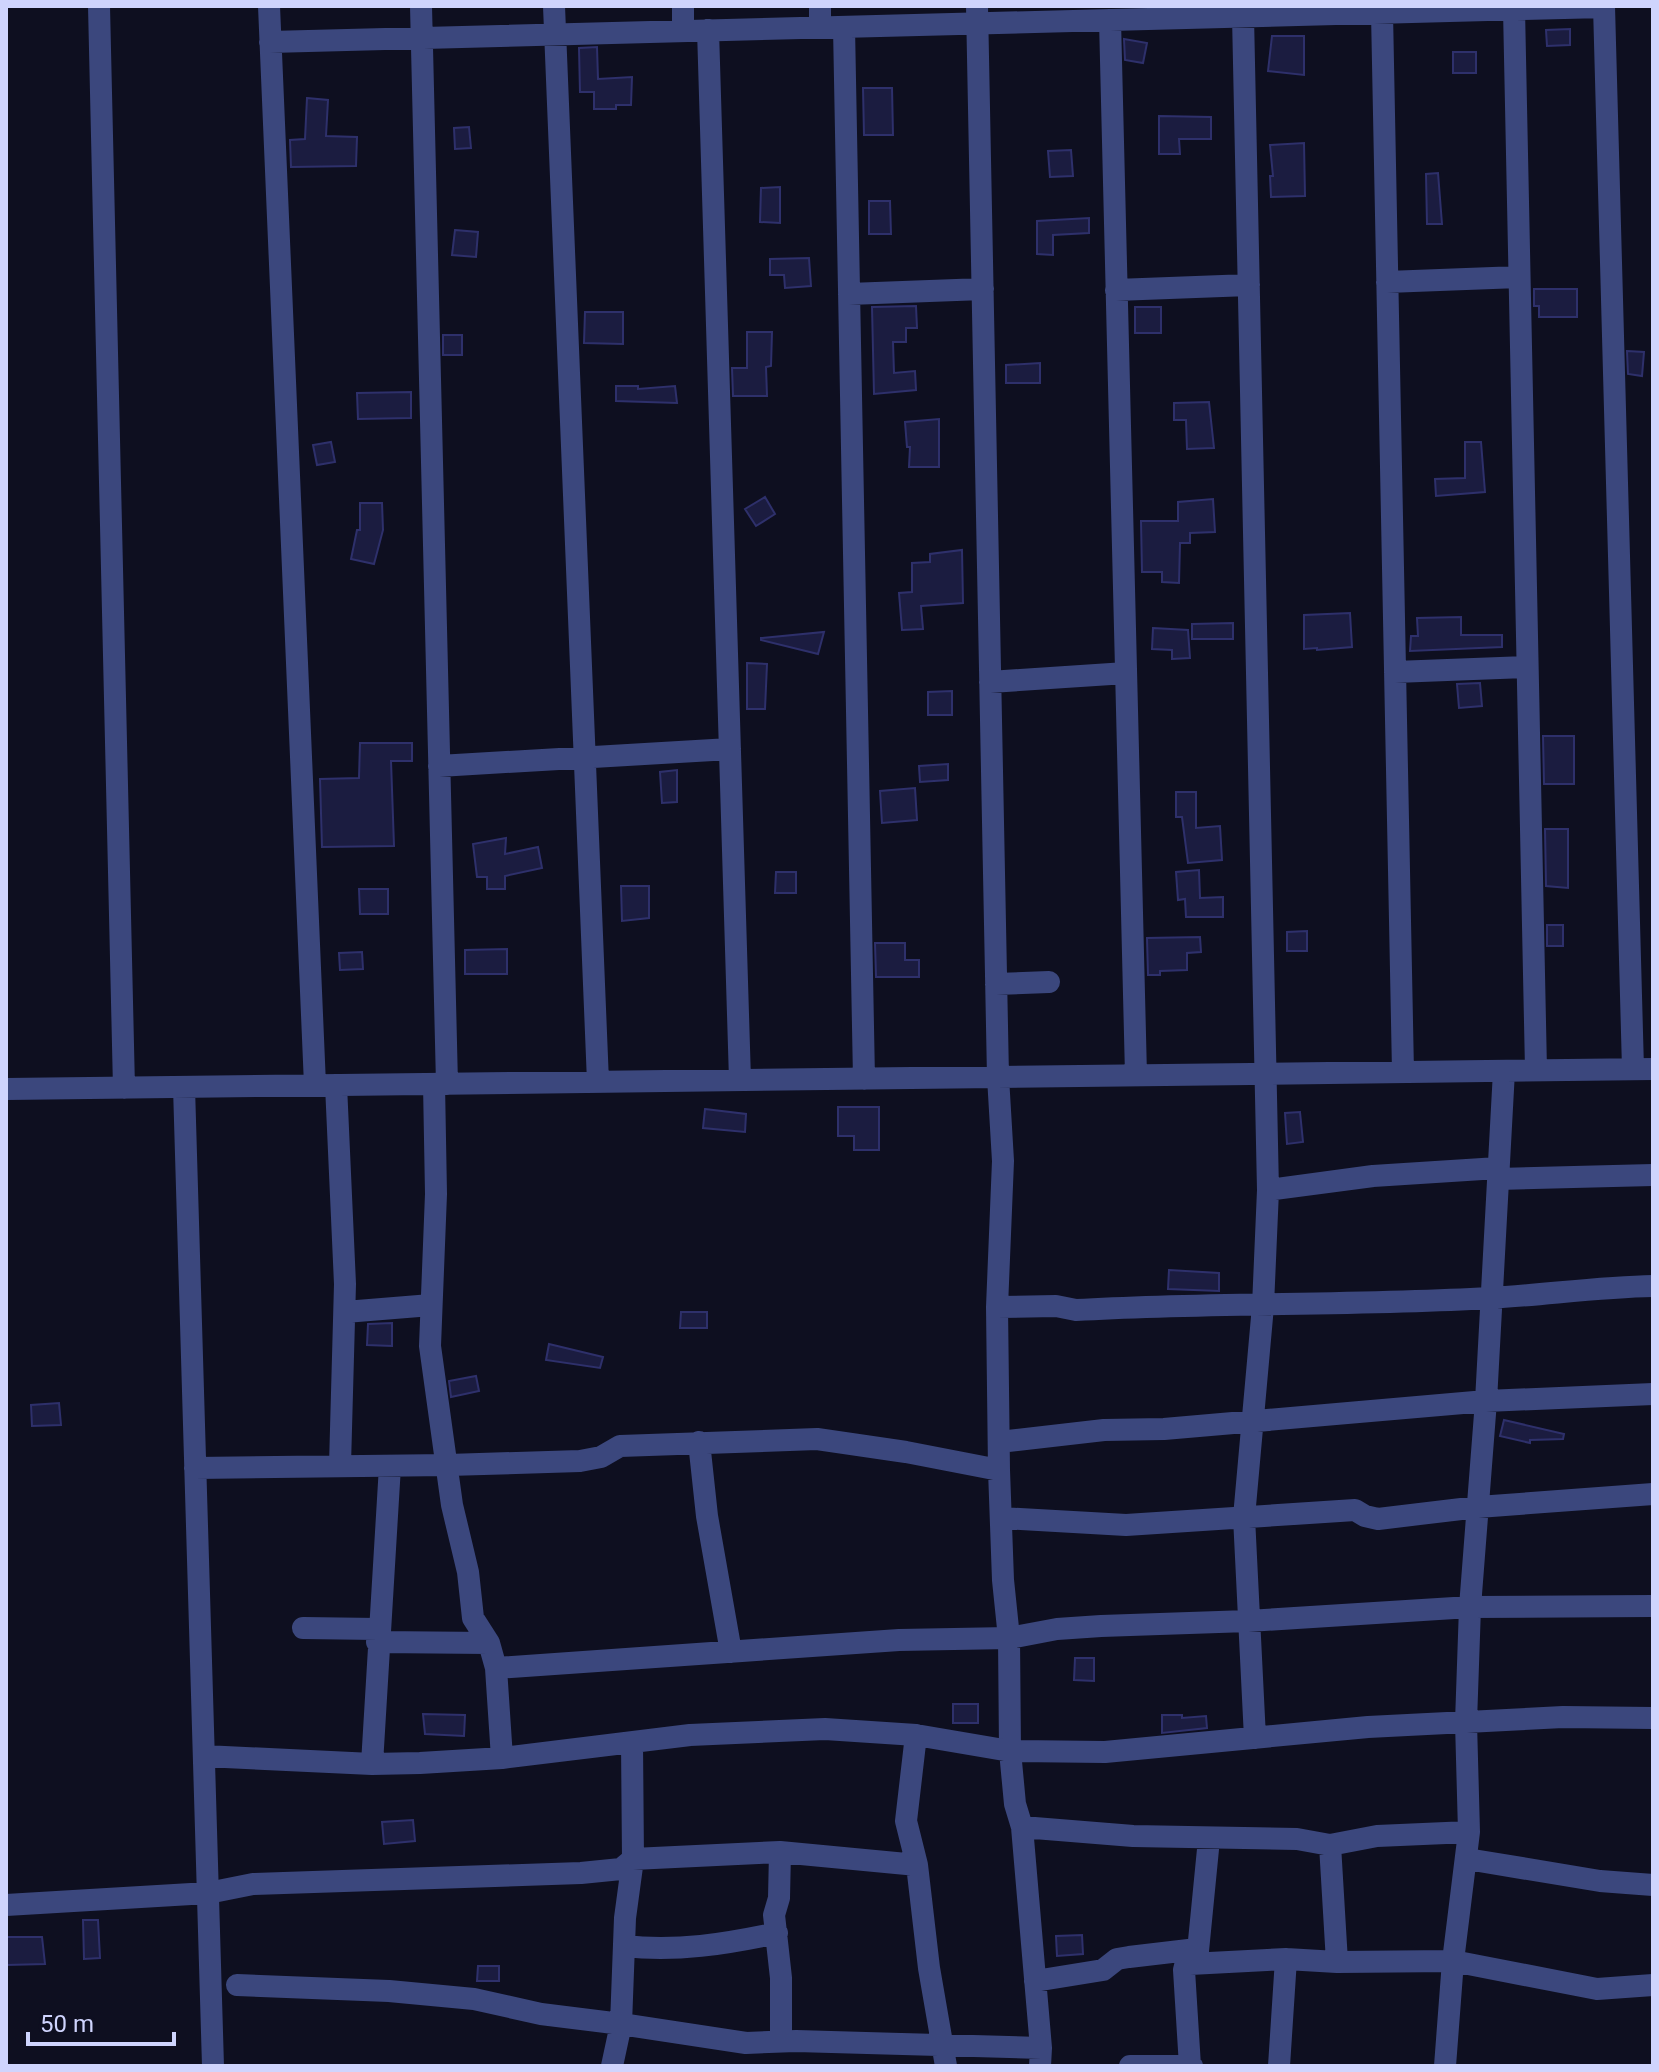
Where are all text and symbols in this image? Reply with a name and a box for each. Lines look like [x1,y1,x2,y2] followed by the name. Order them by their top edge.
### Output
[28,1996,174,2046] scale bar
[40,2010,94,2038] text: 50 m

